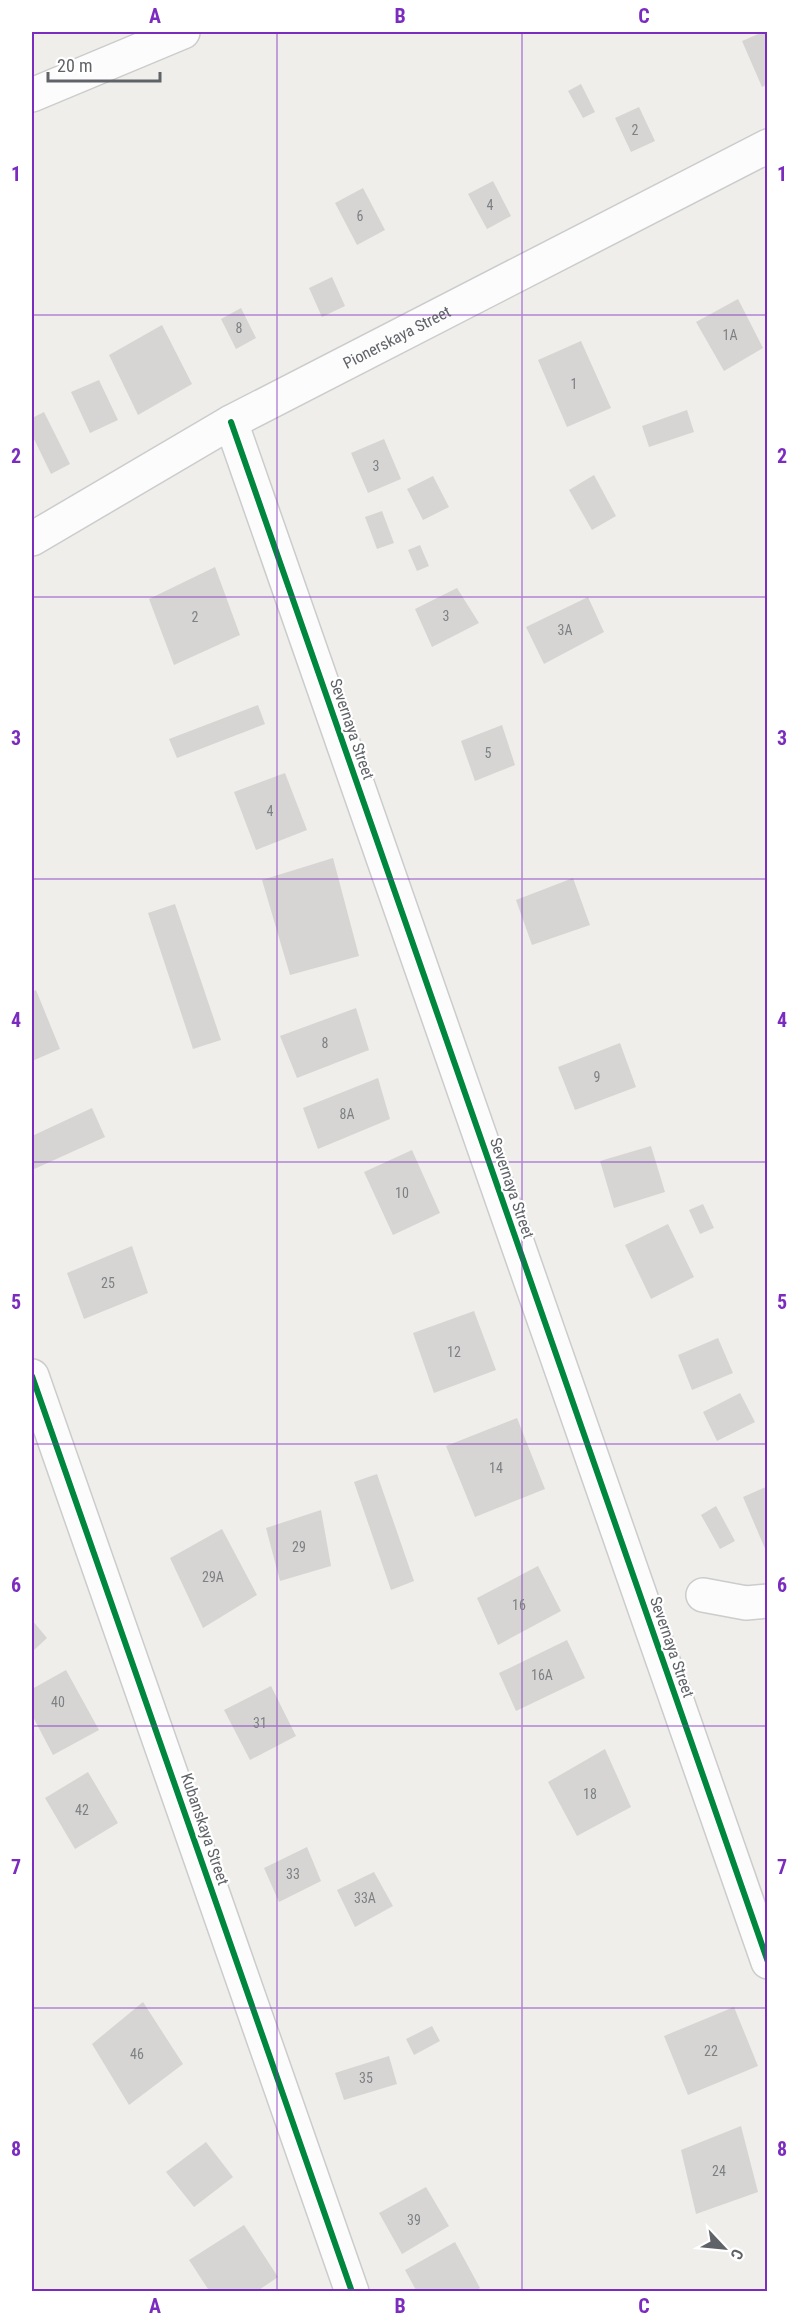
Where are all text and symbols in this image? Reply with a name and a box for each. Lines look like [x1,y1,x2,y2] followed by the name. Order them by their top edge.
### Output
[149,4,161,28] text: A
[394,4,406,28] text: B
[638,4,650,28] text: C
[48,45,160,83] scale bar
[57,55,92,76] text: 20 m
[632,122,639,138] house number: 2
[11,162,21,186] text: 1
[777,162,787,186] text: 1
[487,197,494,213] house number: 4
[357,208,364,224] house number: 6
[340,301,454,372] street label: Pionerskaya Street
[236,320,243,336] house number: 8
[723,327,737,343] house number: 1А
[571,376,577,392] house number: 1
[11,444,21,468] text: 2
[777,444,787,468] text: 2
[373,458,379,474] house number: 3
[443,608,449,624] house number: 3
[192,609,199,625] house number: 2
[558,622,572,638] house number: 3А
[326,676,378,782] street label: Severnaya Street
[11,726,21,750] text: 3
[777,726,787,750] text: 3
[485,745,492,761] house number: 5
[267,803,274,819] house number: 4
[11,1008,21,1032] text: 4
[777,1008,787,1032] text: 4
[322,1035,329,1051] house number: 8
[594,1069,600,1085] house number: 9
[340,1106,354,1122] house number: 8А
[486,1135,538,1241] street label: Severnaya Street
[395,1185,409,1201] house number: 10
[101,1275,115,1291] house number: 25
[11,1290,21,1314] text: 5
[777,1290,787,1314] text: 5
[447,1344,461,1360] house number: 12
[489,1460,503,1476] house number: 14
[292,1539,306,1555] house number: 29
[202,1569,224,1585] house number: 29А
[11,1573,21,1597] text: 6
[777,1573,787,1597] text: 6
[646,1594,698,1700] street label: Severnaya Street
[512,1597,526,1613] house number: 16
[531,1667,553,1683] house number: 16А
[51,1694,65,1710] house number: 40
[253,1715,267,1731] house number: 31
[177,1771,233,1888] street label: Kubanskaya Street
[583,1786,597,1802] house number: 18
[75,1802,89,1818] house number: 42
[11,1855,21,1879] text: 7
[777,1855,787,1879] text: 7
[286,1866,300,1882] house number: 33
[354,1890,376,1906] house number: 33А
[704,2043,718,2059] house number: 22
[130,2046,144,2062] house number: 46
[359,2070,373,2086] house number: 35
[11,2137,21,2161] text: 8
[777,2137,787,2161] text: 8
[712,2163,726,2179] house number: 24
[407,2212,421,2228] house number: 39
[694,2218,754,2278] north arrow
[726,2246,748,2263] text: С
[149,2294,161,2318] text: A
[394,2294,406,2318] text: B
[638,2294,650,2318] text: C

